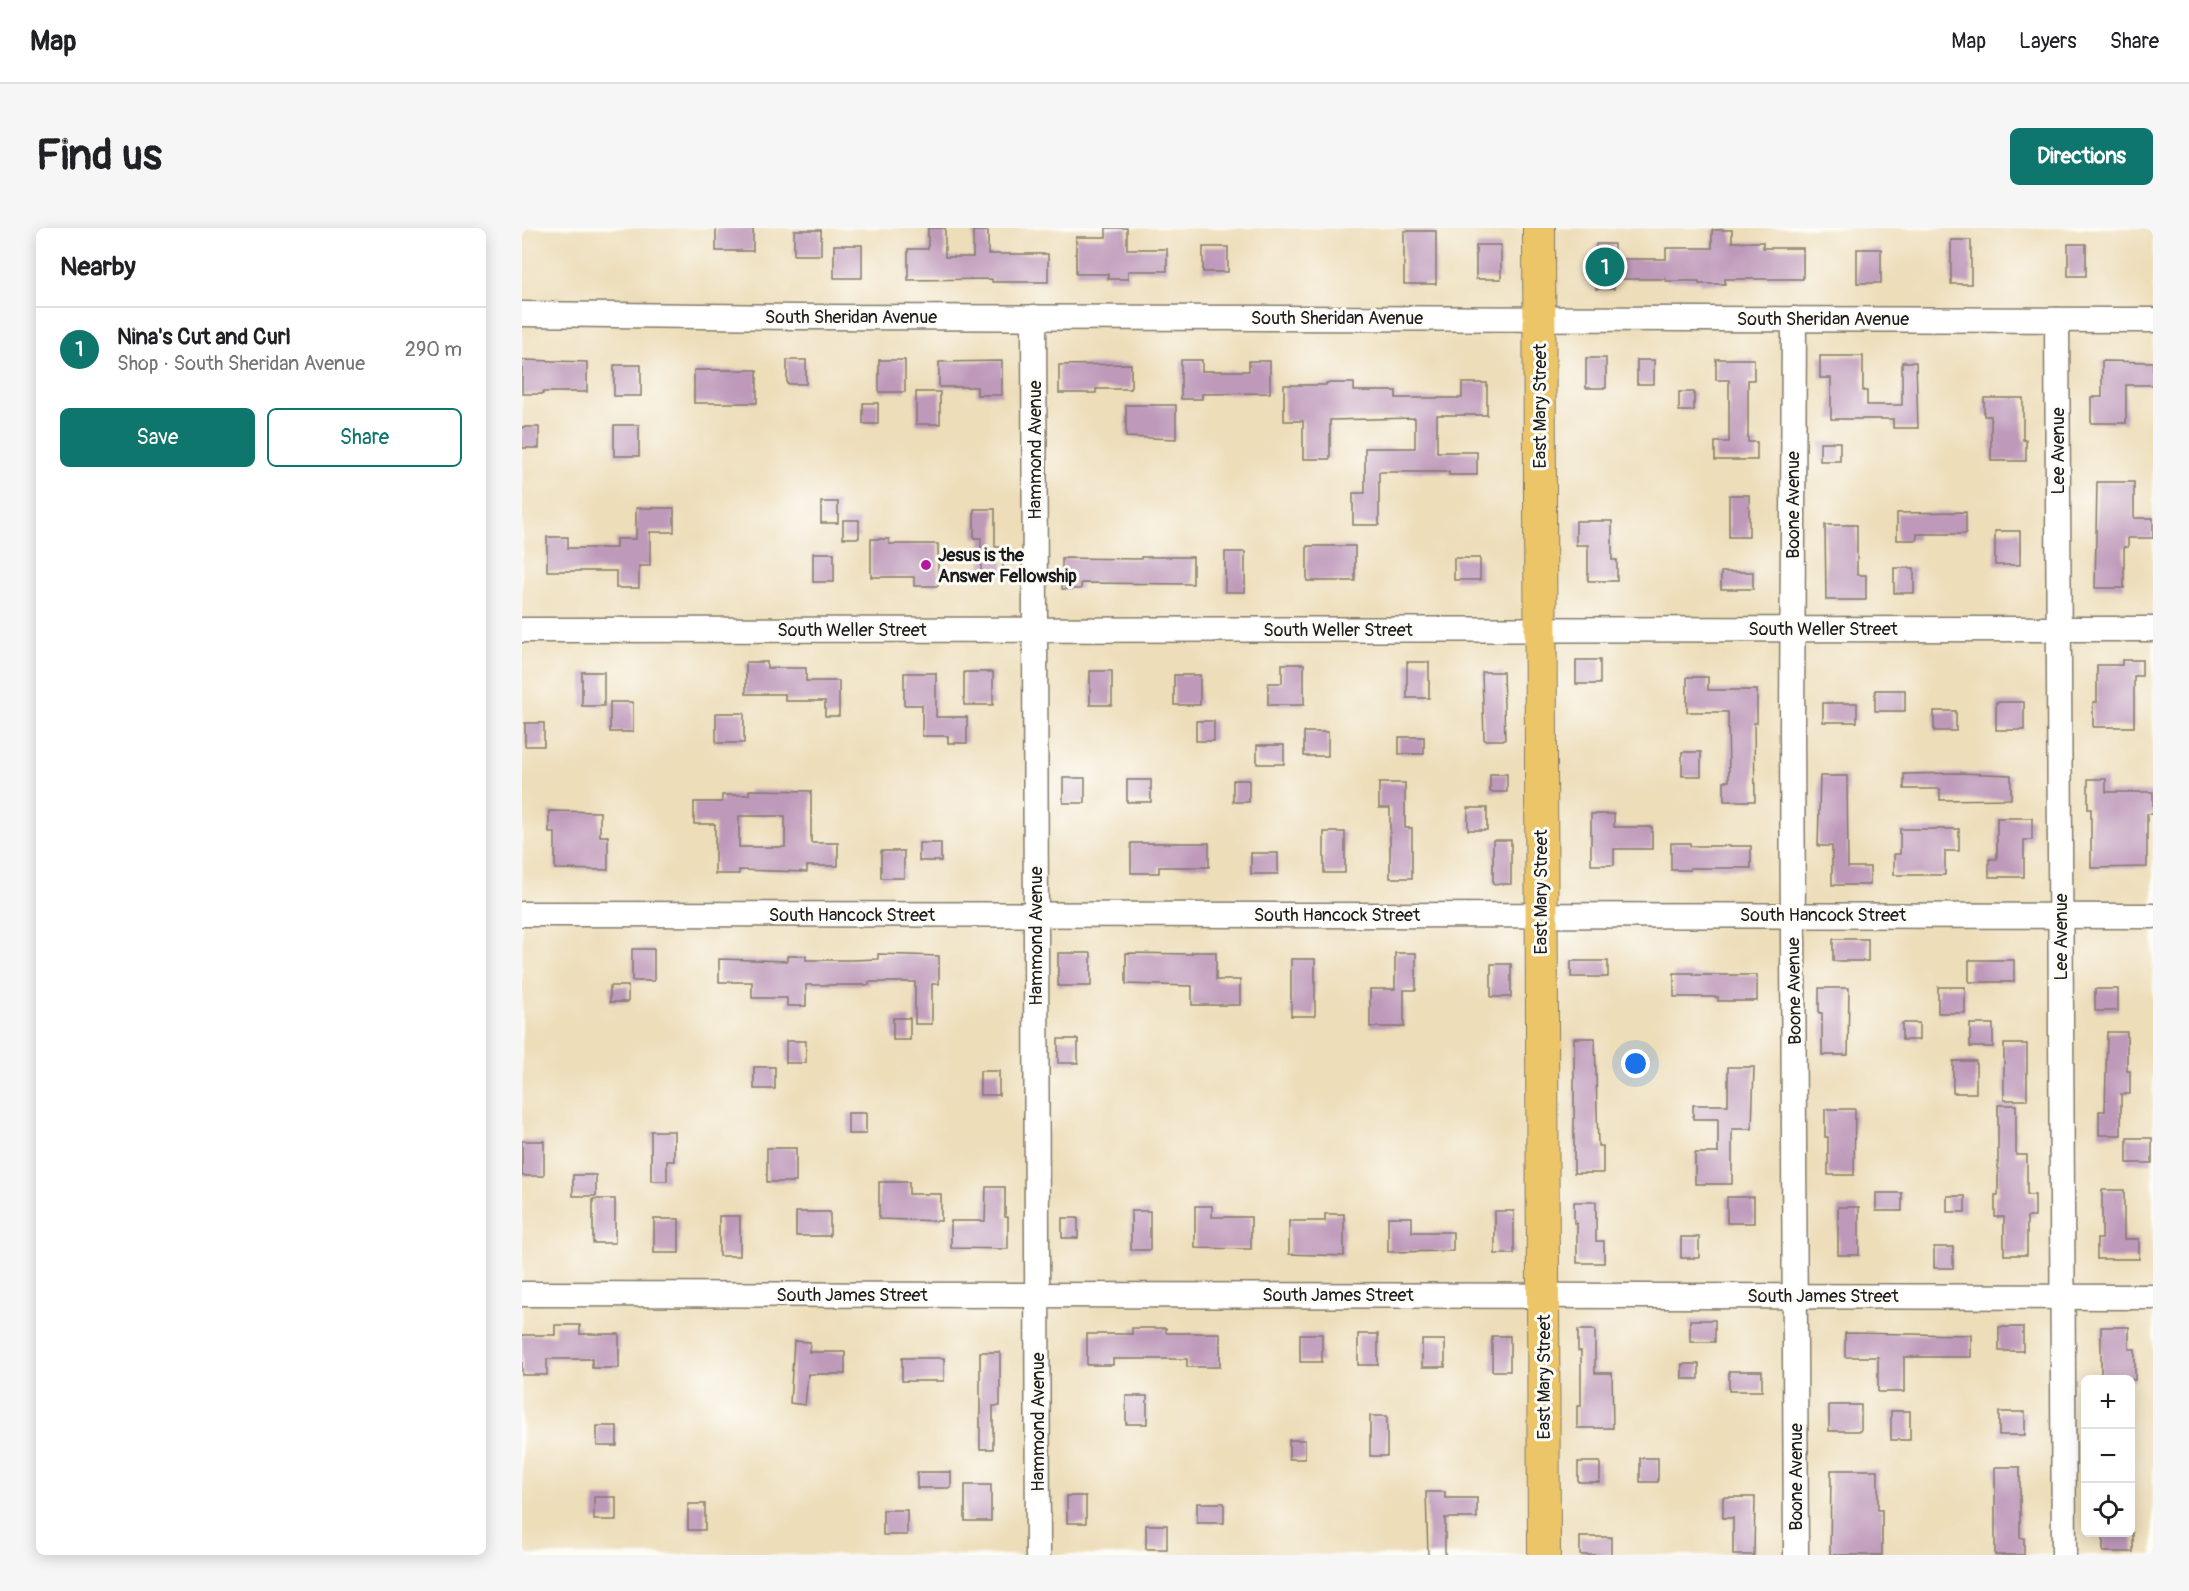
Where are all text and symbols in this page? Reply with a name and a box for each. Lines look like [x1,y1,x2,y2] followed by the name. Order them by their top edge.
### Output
[30,24,76,59] text: Map
[1951,28,1986,55] text: Map
[2019,28,2077,55] text: Layers
[2110,28,2159,55] text: Share
[2010,128,2153,185] button: Directions
[36,130,162,182] text: Find us
[1586,244,1624,290] pin: 1
[60,251,136,283] text: Nearby
[765,306,937,329] street label: South Sheridan Avenue
[1251,307,1423,330] street label: South Sheridan Avenue
[1737,308,1909,331] street label: South Sheridan Avenue
[117,323,291,351] text: Nina's Cut and Curl
[76,337,83,362] text: 1
[405,337,462,362] text: 290 m
[1529,343,1552,469] street label: East Mary Street
[117,351,365,376] text: Shop · South Sheridan Avenue
[1024,380,1047,520] street label: Hammond Avenue
[2047,407,2070,495] street label: Lee Avenue
[60,408,255,467] button: Save
[267,408,462,467] button: Share
[1782,451,1805,559] street label: Boone Avenue
[938,544,1077,588] place label: Jesus is the Answer Fellowship
[919,558,933,572] marker: Jesus is the Answer Fellowship
[1748,618,1899,641] street label: South Weller Street
[777,619,928,642] street label: South Weller Street
[1263,619,1414,642] street label: South Weller Street
[1530,829,1553,955] street label: East Mary Street
[1025,866,1048,1006] street label: Hammond Avenue
[2050,893,2073,981] street label: Lee Avenue
[769,904,936,927] street label: South Hancock Street
[1254,904,1421,927] street label: South Hancock Street
[1740,904,1907,927] street label: South Hancock Street
[1782,937,1807,1045] street label: Boone Avenue
[1621,1049,1650,1078] your location
[776,1284,928,1307] street label: South James Street
[1262,1284,1414,1307] street label: South James Street
[1747,1285,1899,1308] street label: South James Street
[1533,1314,1556,1440] street label: East Mary Street
[1027,1352,1050,1492] street label: Hammond Avenue
[2081,1375,2135,1537] map controls
[2081,1375,2135,1429] button: +
[1785,1423,1808,1531] street label: Boone Avenue
[2081,1429,2135,1483] button: −
[2081,1483,2135,1537] button: locate

